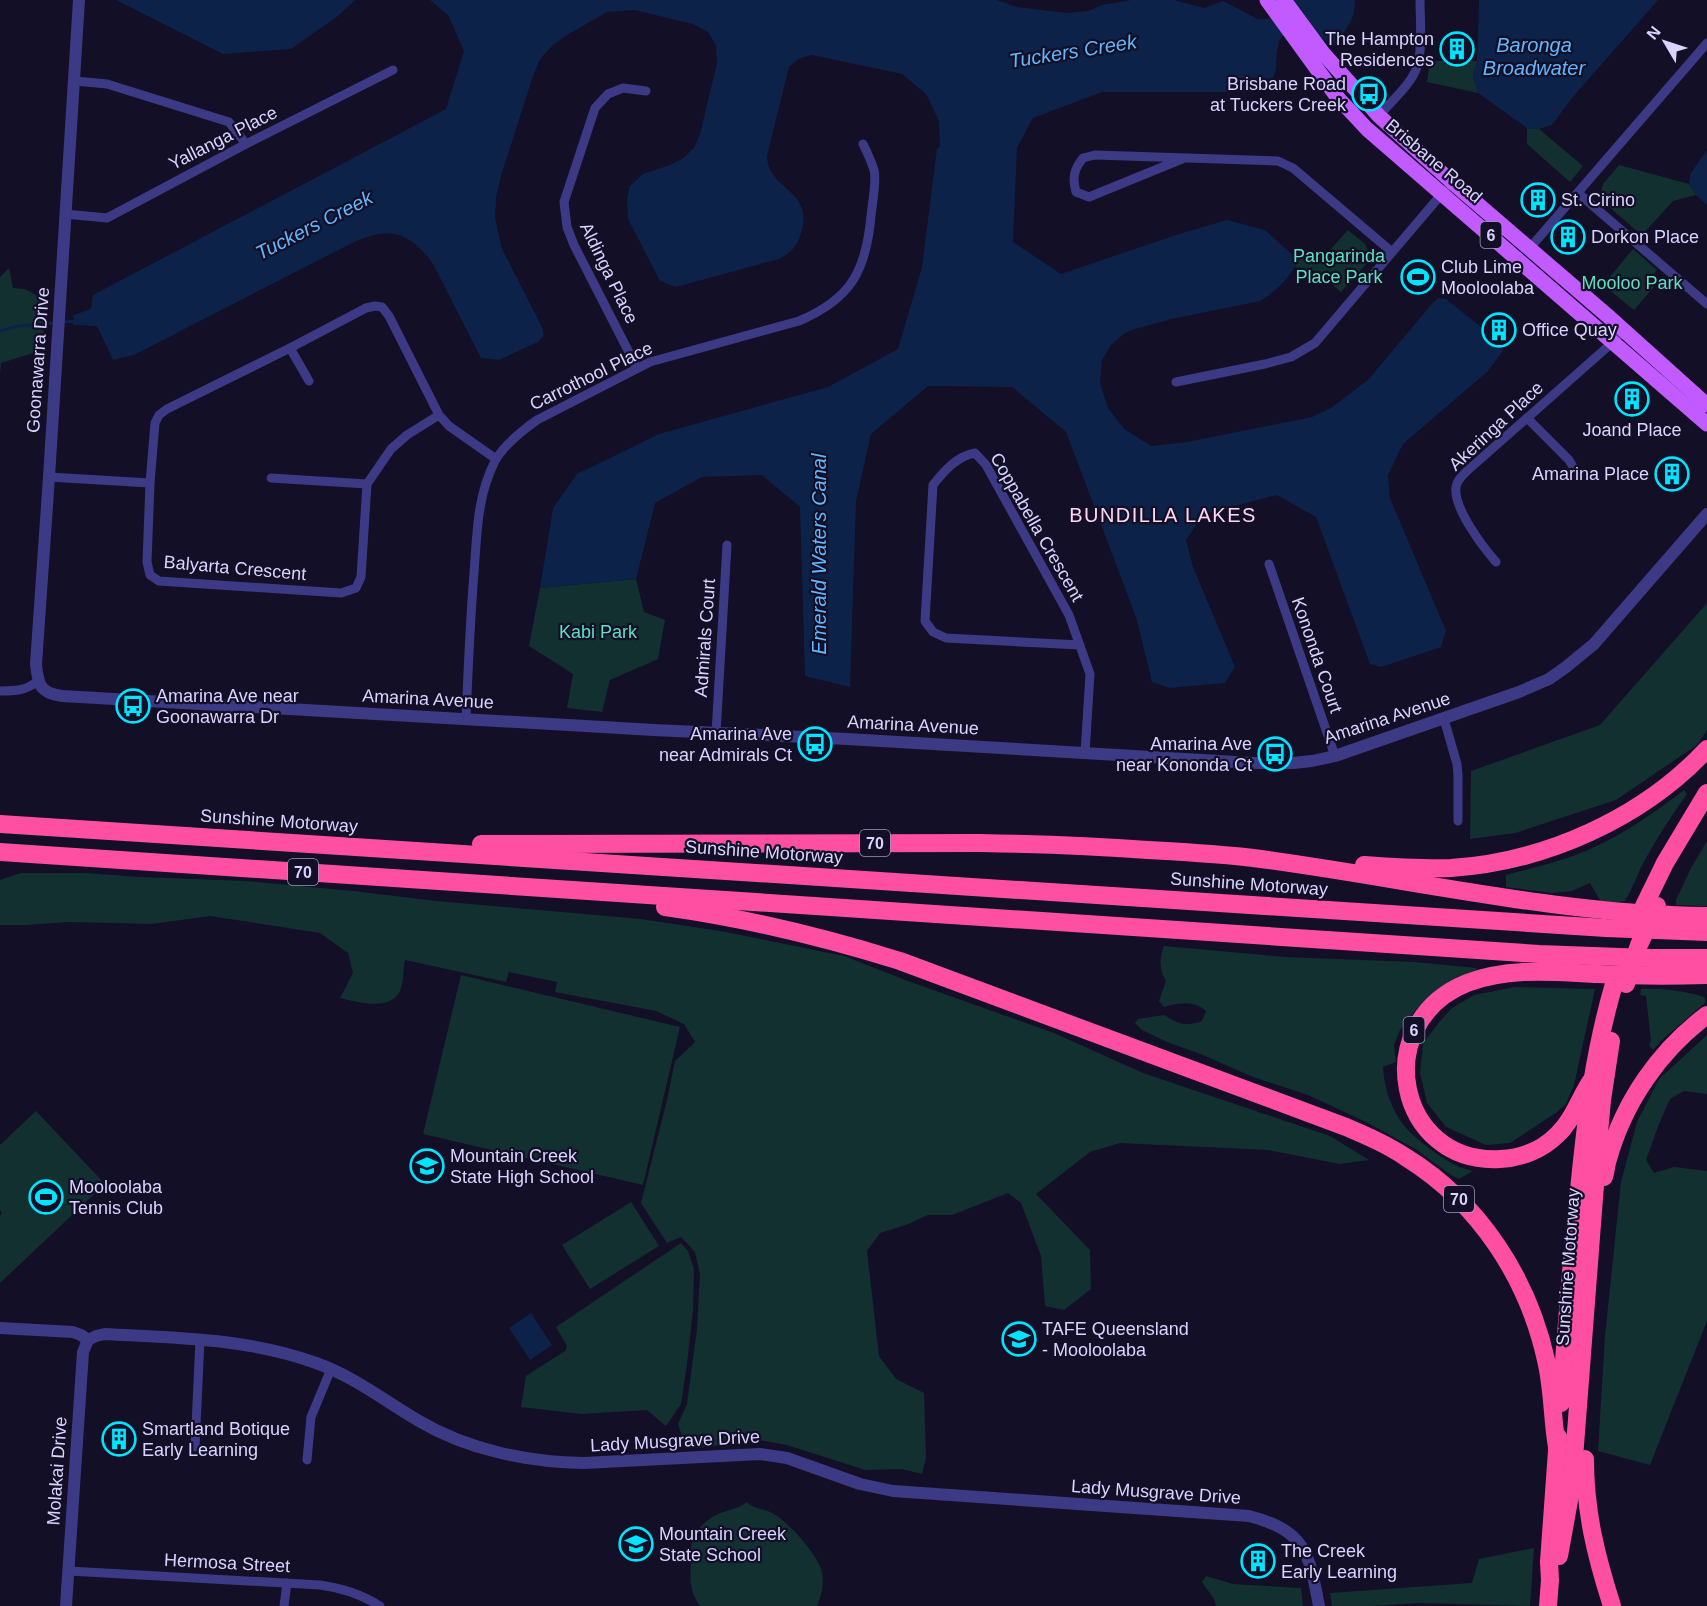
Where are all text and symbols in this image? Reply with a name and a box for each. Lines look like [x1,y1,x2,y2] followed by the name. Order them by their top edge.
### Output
[1635,12,1695,72] north arrow
[1643,23,1664,43] text: N
[1325,29,1434,70] place label: The Hampton Residences
[1008,30,1139,72] water label: Tuckers Creek
[1439,31,1475,67] building icon: The Hampton Residences
[1483,34,1586,79] water label: Baronga Broadwater
[1210,74,1347,115] place label: Brisbane Road at Tuckers Creek
[1351,76,1387,112] bus stop icon: Brisbane Road at Tuckers Creek
[166,102,280,174] street label: Yallanga Place
[1382,115,1486,207] street label: Brisbane Road
[1520,182,1556,218] building icon: St. Cirino
[252,186,377,264] water label: Tuckers Creek
[1561,190,1635,210] place label: St. Cirino
[576,219,642,327] street label: Aldinga Place
[1550,219,1586,255] building icon: Dorkon Place
[1480,222,1502,248] road number: 6
[1591,227,1699,247] place label: Dorkon Place
[1293,246,1386,287] park label: Pangarinda Place Park
[1441,257,1535,298] place label: Club Lime Mooloolaba
[1400,259,1436,295] sports icon: Club Lime Mooloolaba
[1581,273,1684,293] park label: Mooloo Park
[23,286,53,434] street label: Goonawarra Drive
[1481,312,1517,348] building icon: Office Quay
[1522,320,1617,340] place label: Office Quay
[526,338,656,414] street label: Carrothool Place
[1445,377,1547,475] street label: Akeringa Place
[1614,381,1650,417] building icon: Joand Place
[1582,420,1682,440] place label: Joand Place
[986,449,1088,605] street label: Coppabella Crescent
[808,453,830,654] water label: Emerald Waters Canal
[1654,456,1690,492] building icon: Amarina Place
[1532,464,1649,484] place label: Amarina Place
[1069,504,1257,526] district label: BUNDILLA LAKES
[163,552,307,584] street label: Balyarta Crescent
[691,578,719,698] street label: Admirals Court
[1288,594,1346,716] street label: Kononda Court
[559,622,638,642] park label: Kabi Park
[156,686,299,727] place label: Amarina Ave near Goonawarra Dr
[362,686,494,712] street label: Amarina Avenue
[115,688,151,724] bus stop icon: Amarina Ave near Goonawarra Dr
[1321,688,1453,748] street label: Amarina Avenue
[847,712,979,738] street label: Amarina Avenue
[659,724,792,765] place label: Amarina Ave near Admirals Ct
[797,726,833,762] bus stop icon: Amarina Ave near Admirals Ct
[1116,734,1252,775] place label: Amarina Ave near Kononda Ct
[1257,736,1293,772] bus stop icon: Amarina Ave near Kononda Ct
[199,806,359,836] street label: Sunshine Motorway
[860,830,890,856] road number: 70
[684,837,844,867] street label: Sunshine Motorway
[288,859,318,885] road number: 70
[1169,869,1329,899] street label: Sunshine Motorway
[1404,1017,1424,1043] road number: 6
[450,1146,594,1187] place label: Mountain Creek State High School
[409,1148,445,1184] school or university icon: Mountain Creek State High School
[69,1177,163,1218] place label: Mooloolaba Tennis Club
[28,1179,64,1215] sports icon: Mooloolaba Tennis Club
[1444,1186,1474,1212] road number: 70
[1553,1187,1583,1347] street label: Sunshine Motorway
[1042,1319,1189,1360] place label: TAFE Queensland - Mooloolaba
[1001,1321,1037,1357] school or university icon: TAFE Queensland - Mooloolaba
[43,1416,71,1526] street label: Molakai Drive
[142,1419,290,1460] place label: Smartland Botique Early Learning
[101,1421,137,1457] building icon: Smartland Botique Early Learning
[590,1427,760,1455] street label: Lady Musgrave Drive
[1070,1476,1242,1508] street label: Lady Musgrave Drive
[659,1524,787,1565] place label: Mountain Creek State School
[618,1526,654,1562] school or university icon: Mountain Creek State School
[1281,1541,1397,1582] place label: The Creek Early Learning
[1240,1543,1276,1579] building icon: The Creek Early Learning
[164,1550,290,1576] street label: Hermosa Street

